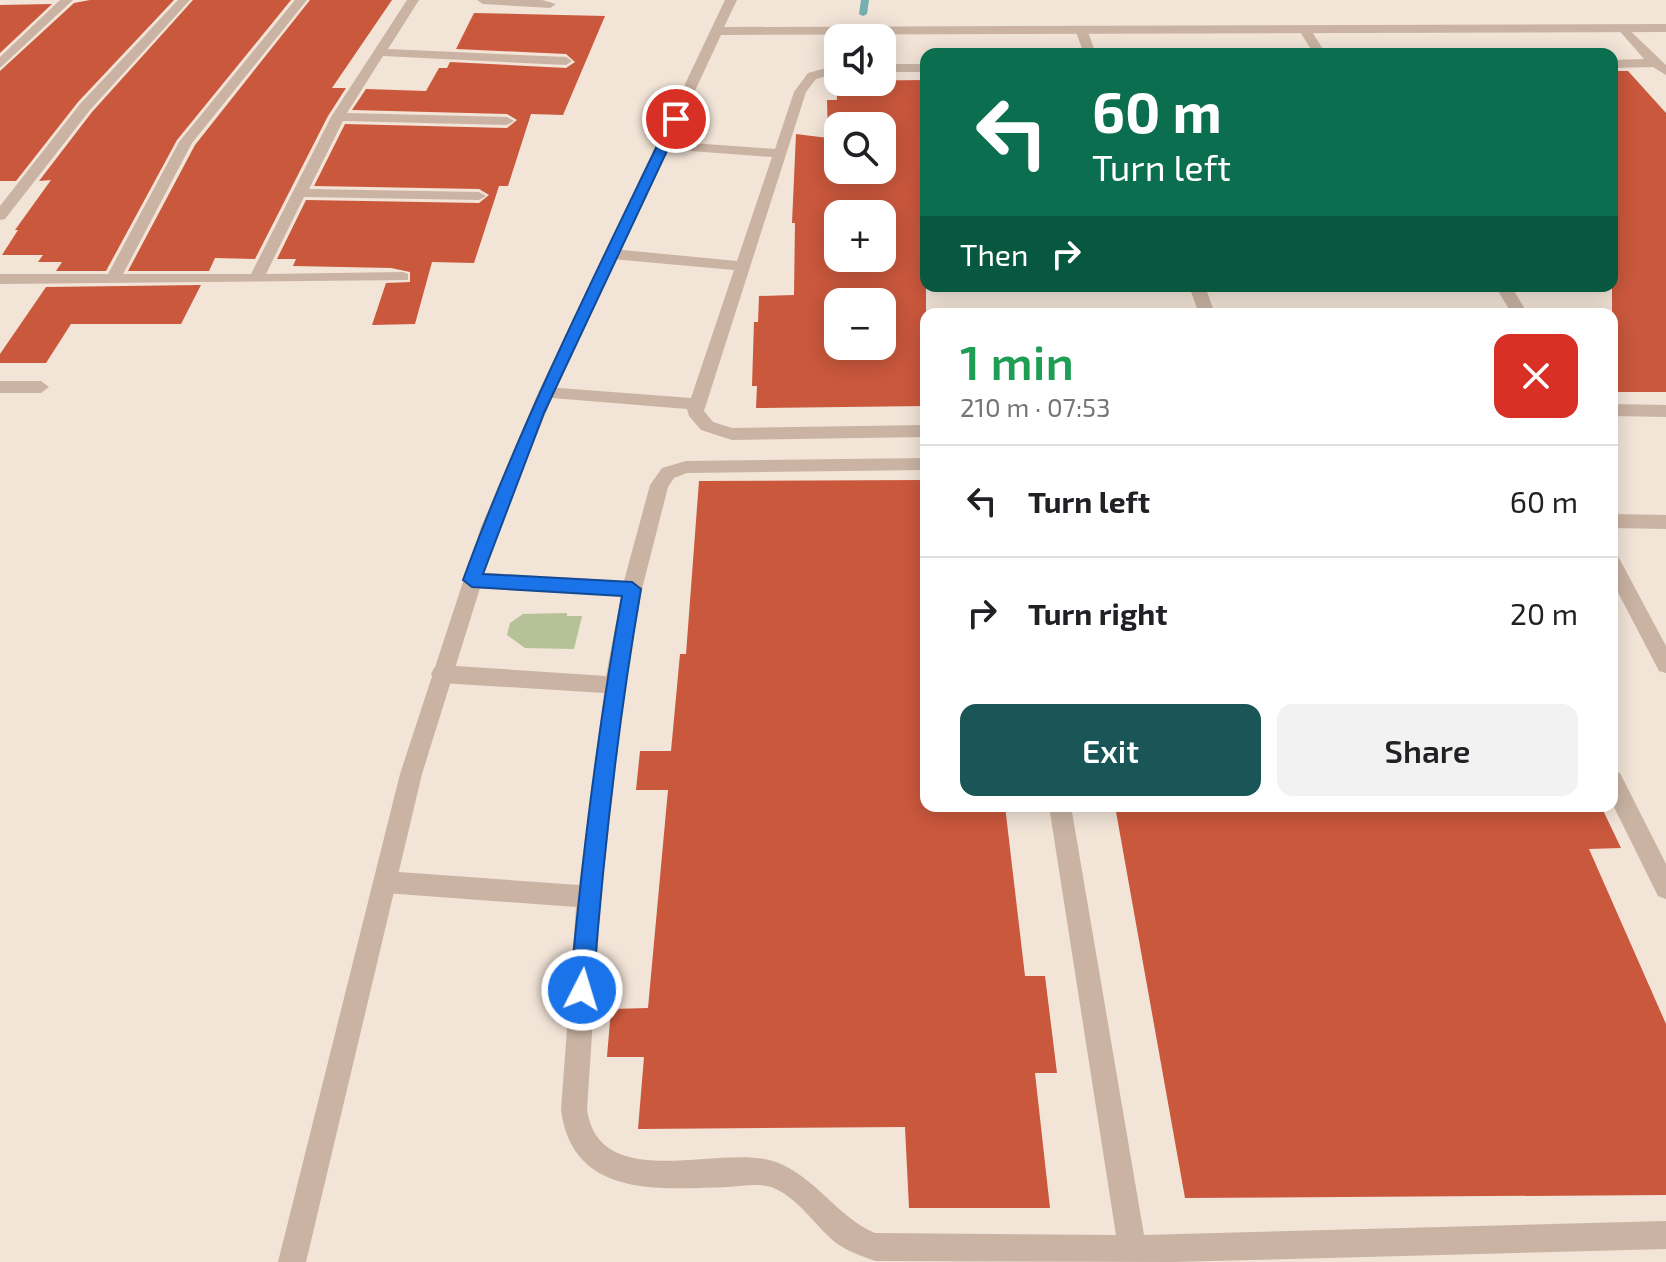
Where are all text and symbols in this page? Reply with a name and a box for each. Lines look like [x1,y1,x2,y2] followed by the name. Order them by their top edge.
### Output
[824,24,896,360] map controls
[824,24,896,96] button: sound
[1092,77,1222,144] text: 60 m
[960,80,1064,184] icon: left
[642,85,710,153] pin
[654,97,698,141] icon: arrive
[824,112,896,184] button: search
[1092,145,1231,188] text: Turn left
[824,200,896,272] button: +
[1044,232,1088,276] icon: right
[960,236,1028,272] text: Then
[824,288,896,360] button: −
[960,332,1074,390] text: 1 min
[1494,334,1578,418] button: close
[960,391,1110,422] text: 210 m · 07:53
[960,479,1004,523] icon: left
[1028,483,1150,519] text: Turn left
[1510,483,1578,519] text: 60 m
[960,591,1004,635] icon: right
[1028,595,1168,631] text: Turn right
[1510,595,1578,631] text: 20 m
[960,704,1261,796] button: Exit
[1277,704,1578,796] button: Share
[540,948,624,1032] position arrow

